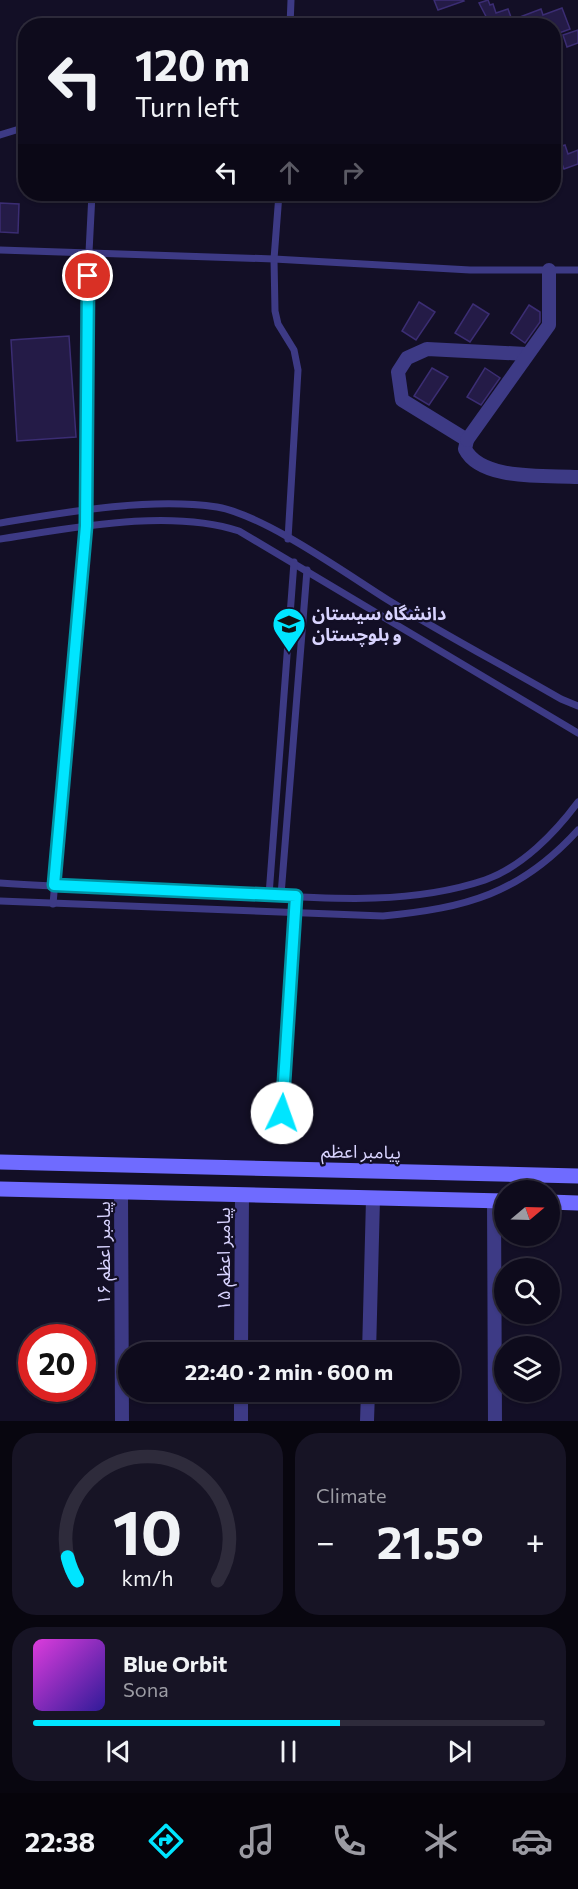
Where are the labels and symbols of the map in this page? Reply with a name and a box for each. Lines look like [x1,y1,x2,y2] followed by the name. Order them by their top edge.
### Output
[62,250,113,301] pin
[312,602,446,647] place label: دانشگاه سیستان و بلوچستان
[271,606,307,653] school or university icon: دانشگاه سیستان و بلوچستان
[250,1081,314,1145] position arrow
[321,1139,401,1166] street label: پیامبر اعظم
[494,1180,560,1246] north arrow
[92,1201,117,1305] street label: پیامبر اعظم ۱۶
[212,1207,237,1311] street label: پیامبر اعظم ۱۵
[18,1324,96,1402] speed limit sign: 20

